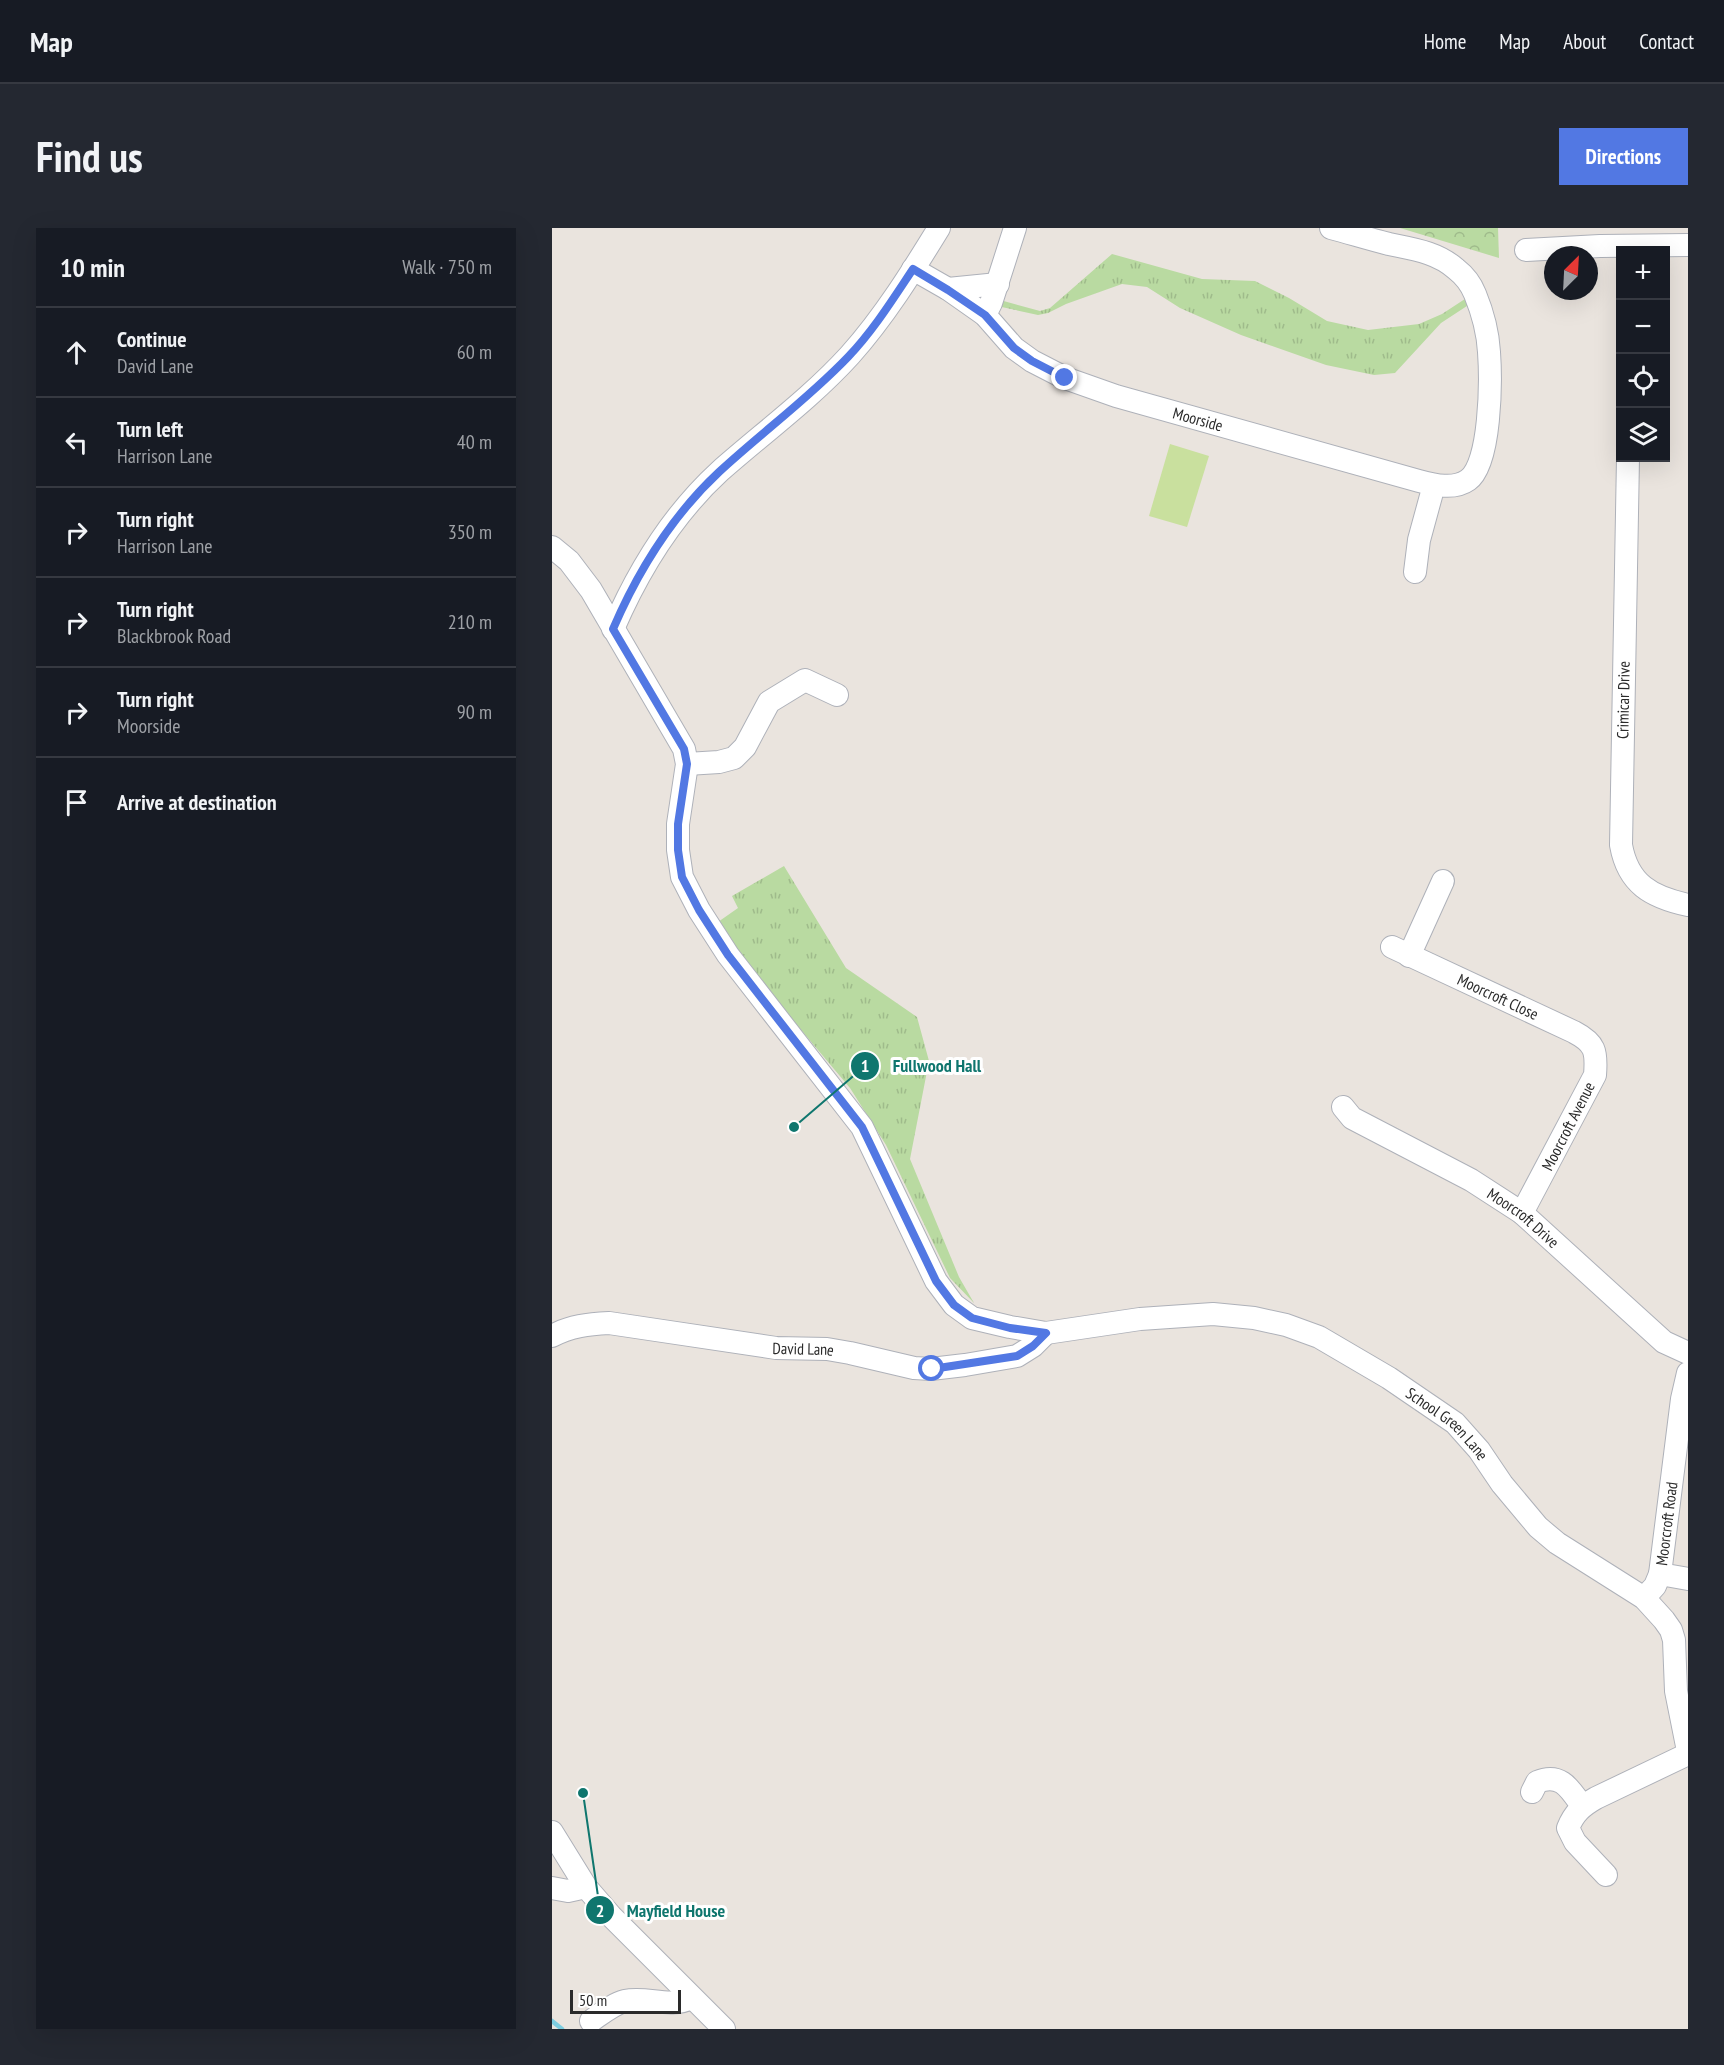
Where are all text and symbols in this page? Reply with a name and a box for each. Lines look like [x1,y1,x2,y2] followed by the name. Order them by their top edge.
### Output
[30,23,73,60] text: Map
[1424,28,1466,55] text: Home
[1499,28,1530,55] text: Map
[1563,28,1606,55] text: About
[1639,28,1694,55] text: Contact
[1559,128,1688,185] button: Directions
[36,129,143,184] text: Find us
[1544,246,1598,300] north arrow
[1616,246,1670,462] map controls
[1616,246,1670,300] button: +
[60,251,125,284] text: 10 min
[402,254,492,280] text: Walk · 750 m
[1616,300,1670,354] button: −
[117,325,187,353] text: Continue
[60,336,93,369] icon: ahead
[457,339,492,365] text: 60 m
[117,353,194,379] text: David Lane
[1616,354,1670,408] button: locate
[1051,364,1077,390] route end
[1171,402,1225,435] street label: Moorside
[1616,408,1670,462] button: layers
[117,415,183,443] text: Turn left
[60,426,93,459] icon: left
[457,429,492,455] text: 40 m
[117,443,213,469] text: Harrison Lane
[117,505,194,533] text: Turn right
[60,516,93,549] icon: right
[448,519,492,545] text: 350 m
[117,533,213,559] text: Harrison Lane
[117,595,194,623] text: Turn right
[60,606,93,639] icon: right
[448,609,492,635] text: 210 m
[117,623,231,649] text: Blackbrook Road
[1612,661,1634,739] street label: Crimicar Drive
[117,685,194,713] text: Turn right
[60,696,93,729] icon: right
[457,699,492,725] text: 90 m
[117,713,181,739] text: Moorside
[60,786,93,819] icon: arrive
[117,788,277,816] text: Arrive at destination
[1454,969,1542,1024] street label: Moorcroft Close
[850,1048,993,1084] callout: Fullwood Hall
[861,1054,869,1077] text: 1
[893,1054,982,1077] text: Fullwood Hall
[1537,1078,1599,1174] street label: Moorcroft Avenue
[1484,1183,1563,1252] street label: Moorcroft Drive
[772,1338,835,1360] street label: David Lane
[918,1355,944,1381] route start
[1402,1383,1493,1464] street label: School Green Lane
[1651,1481,1682,1567] street label: Moorcroft Road
[585,1892,738,1928] callout: Mayfield House
[596,1899,604,1922] text: 2
[627,1899,725,1922] text: Mayfield House
[570,1987,681,2014] scale bar
[579,1990,607,2010] text: 50 m

